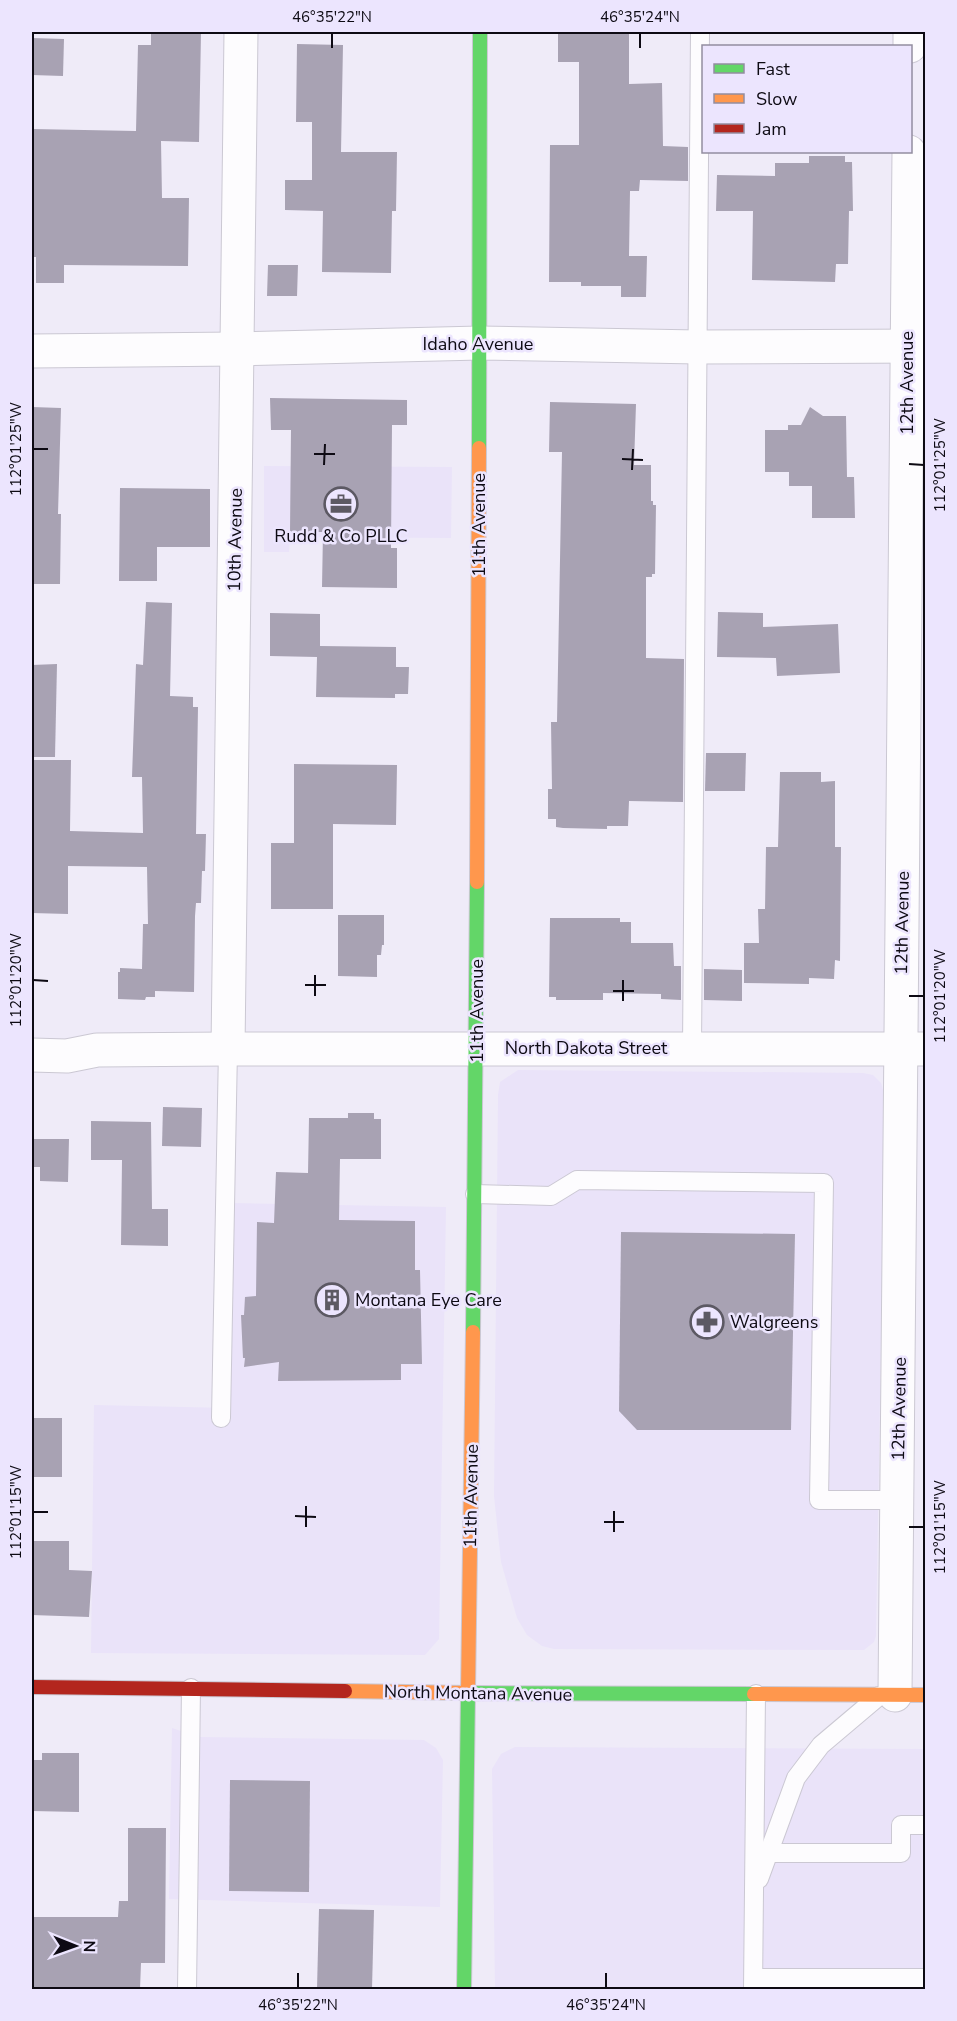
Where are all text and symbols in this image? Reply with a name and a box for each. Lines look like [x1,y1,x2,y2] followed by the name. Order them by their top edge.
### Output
[292,7,372,27] text: 46°35'22"N
[600,7,680,27] text: 46°35'24"N
[702,45,912,153] legend
[756,57,791,81] text: Fast
[756,87,797,111] text: Slow
[755,117,787,141] text: Jam
[895,331,919,435] street label: 12th Avenue
[423,332,533,356] street label: Idaho Avenue
[6,401,26,496] text: 112°01'25"W
[930,417,950,512] text: 112°01'25"W
[467,473,491,577] street label: 11th Avenue
[323,486,359,522] office icon: Rudd & Co PLLC
[222,488,248,592] street label: 10th Avenue
[274,524,408,548] place label: Rudd & Co PLLC
[889,871,915,975] street label: 12th Avenue
[6,932,26,1027] text: 112°01'20"W
[930,948,950,1043] text: 112°01'20"W
[465,959,489,1063] street label: 11th Avenue
[505,1036,668,1060] street label: North Dakota Street
[314,1282,350,1318] building icon: Montana Eye Care
[355,1288,502,1312] place label: Montana Eye Care
[689,1304,725,1340] pharmacy icon: Walgreens
[730,1310,818,1334] place label: Walgreens
[886,1357,912,1461] street label: 12th Avenue
[458,1444,484,1548] street label: 11th Avenue
[6,1464,26,1559] text: 112°01'15"W
[930,1479,950,1574] text: 112°01'15"W
[384,1679,572,1707] street label: North Montana Avenue
[45,1916,105,1976] north arrow
[78,1940,100,1952] text: N
[258,1995,338,2015] text: 46°35'22"N
[566,1995,646,2015] text: 46°35'24"N

